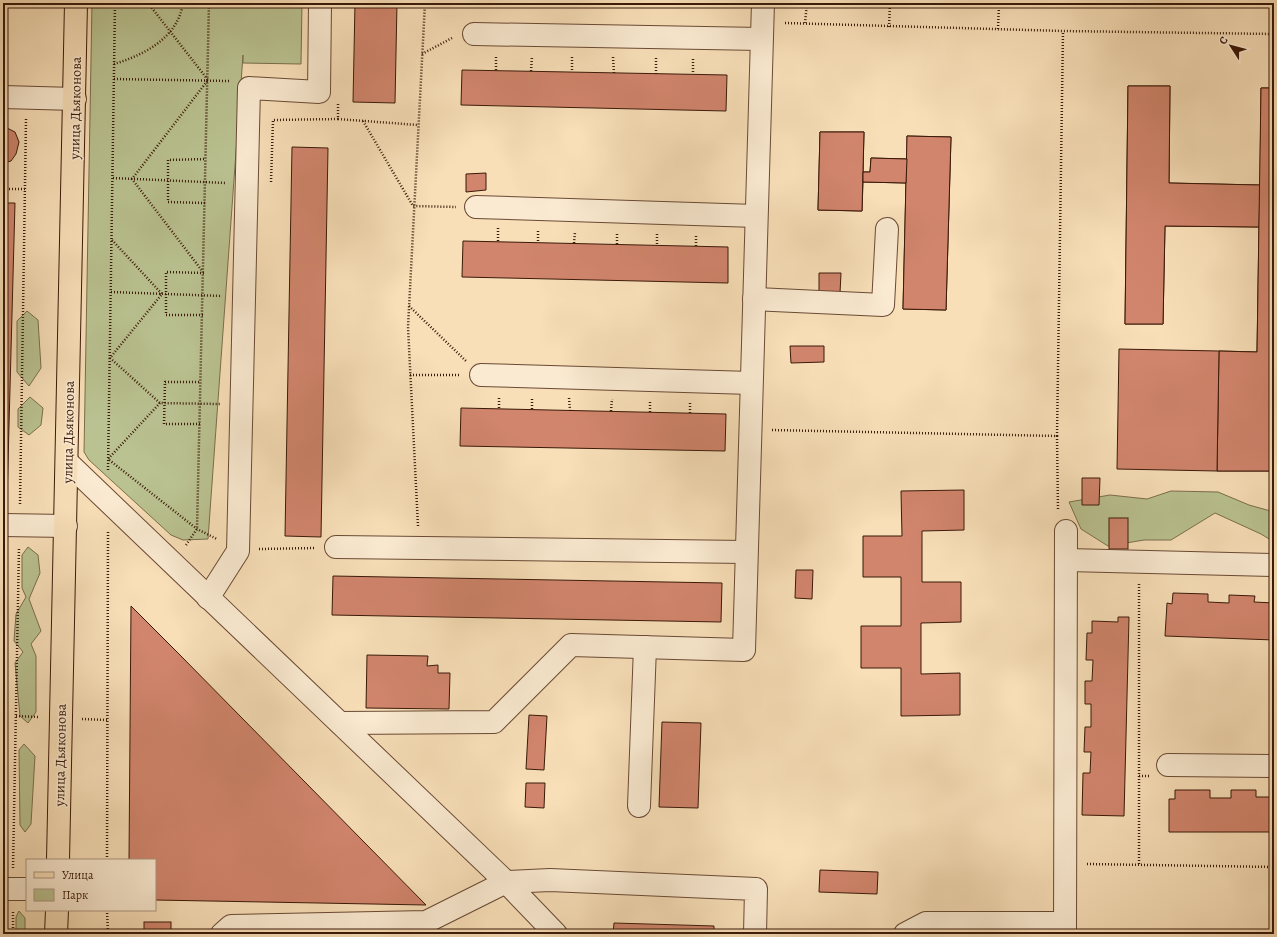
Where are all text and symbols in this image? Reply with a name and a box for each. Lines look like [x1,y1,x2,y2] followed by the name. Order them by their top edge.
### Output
[1211,26,1251,66] north arrow
[1215,33,1232,48] text: С
[65,56,86,161] street label: улица Дьяконова
[58,380,79,485] street label: улица Дьяконова
[50,703,71,808] street label: улица Дьяконова
[26,859,156,911] legend
[62,867,94,883] text: Улица
[62,887,88,903] text: Парк

